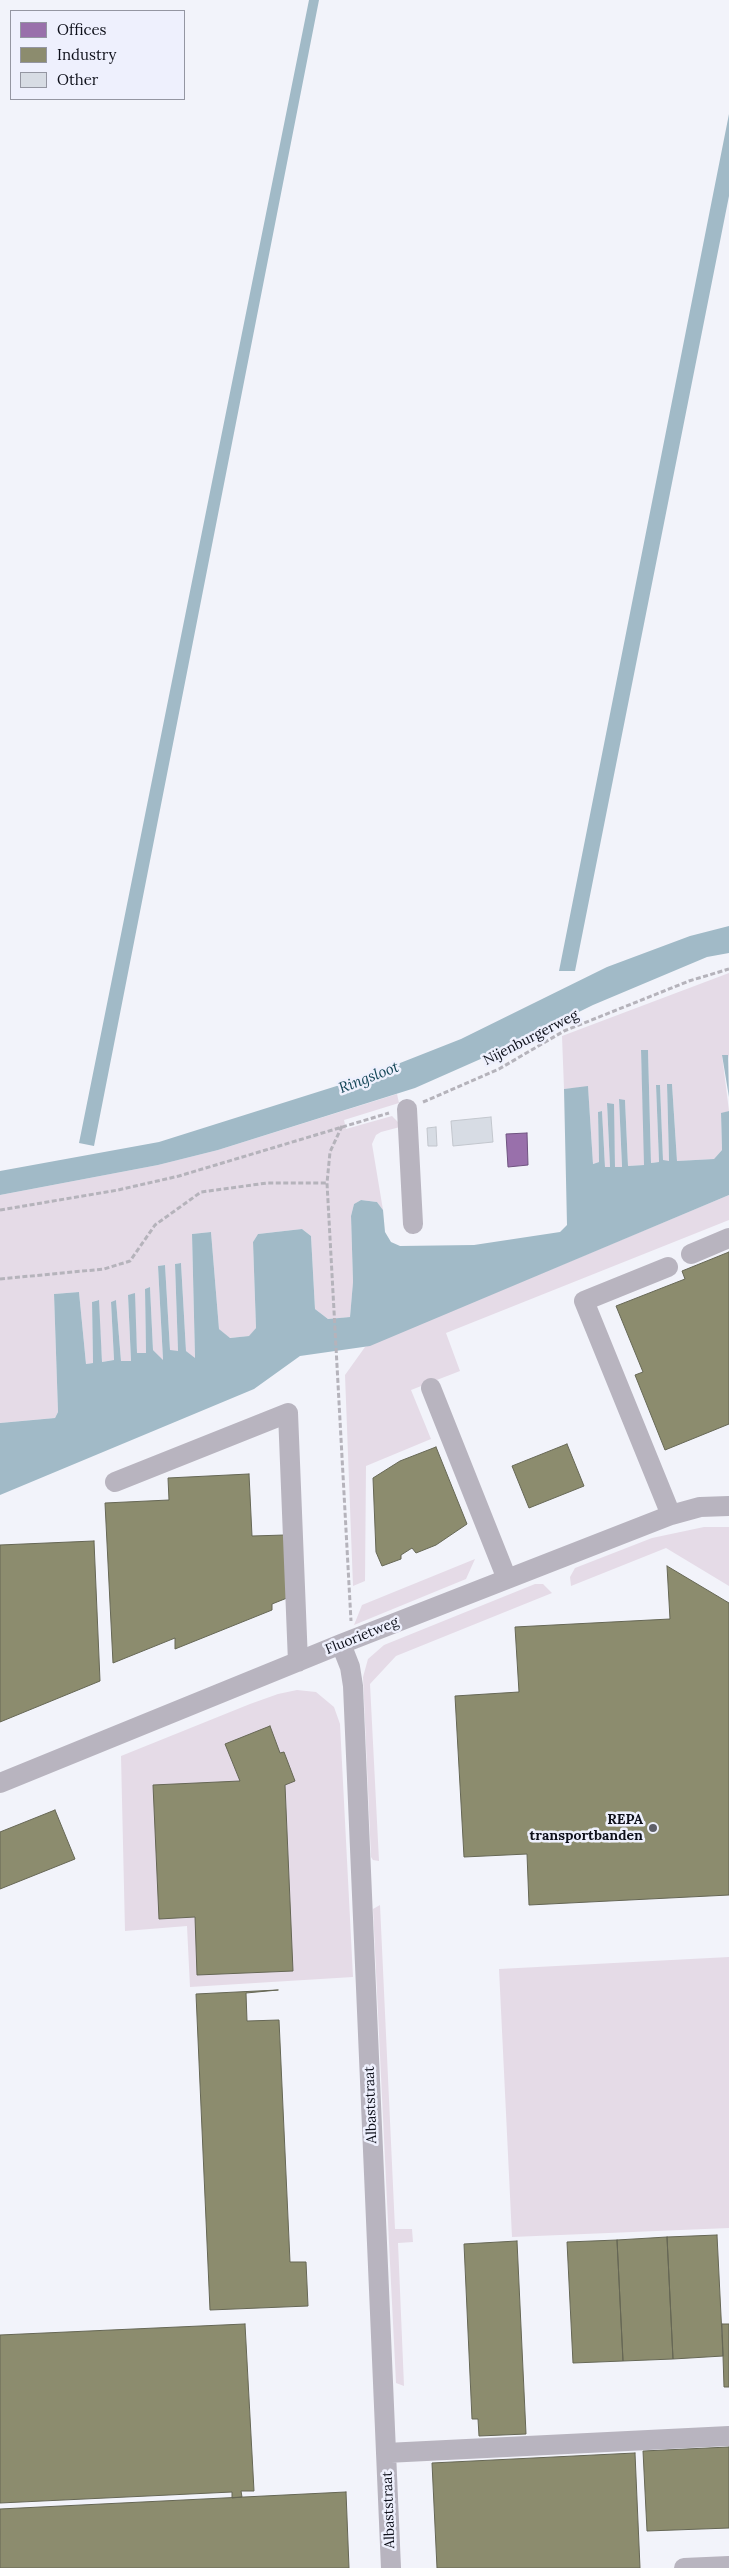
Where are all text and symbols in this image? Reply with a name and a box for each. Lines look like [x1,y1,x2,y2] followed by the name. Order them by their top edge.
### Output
[10,10,185,100] legend
[57,20,106,39] text: Offices
[57,45,116,64] text: Industry
[57,70,98,89] text: Other
[481,1007,581,1069] street label: Nijenburgerweg
[336,1058,402,1098] water label: Ringsloot
[323,1614,401,1658] street label: Fluorietweg
[530,1812,643,1844] place label: REPA transportbanden
[647,1822,659,1834] marker: REPA transportbanden
[361,2066,381,2144] street label: Albaststraat
[379,2471,399,2549] street label: Albaststraat

